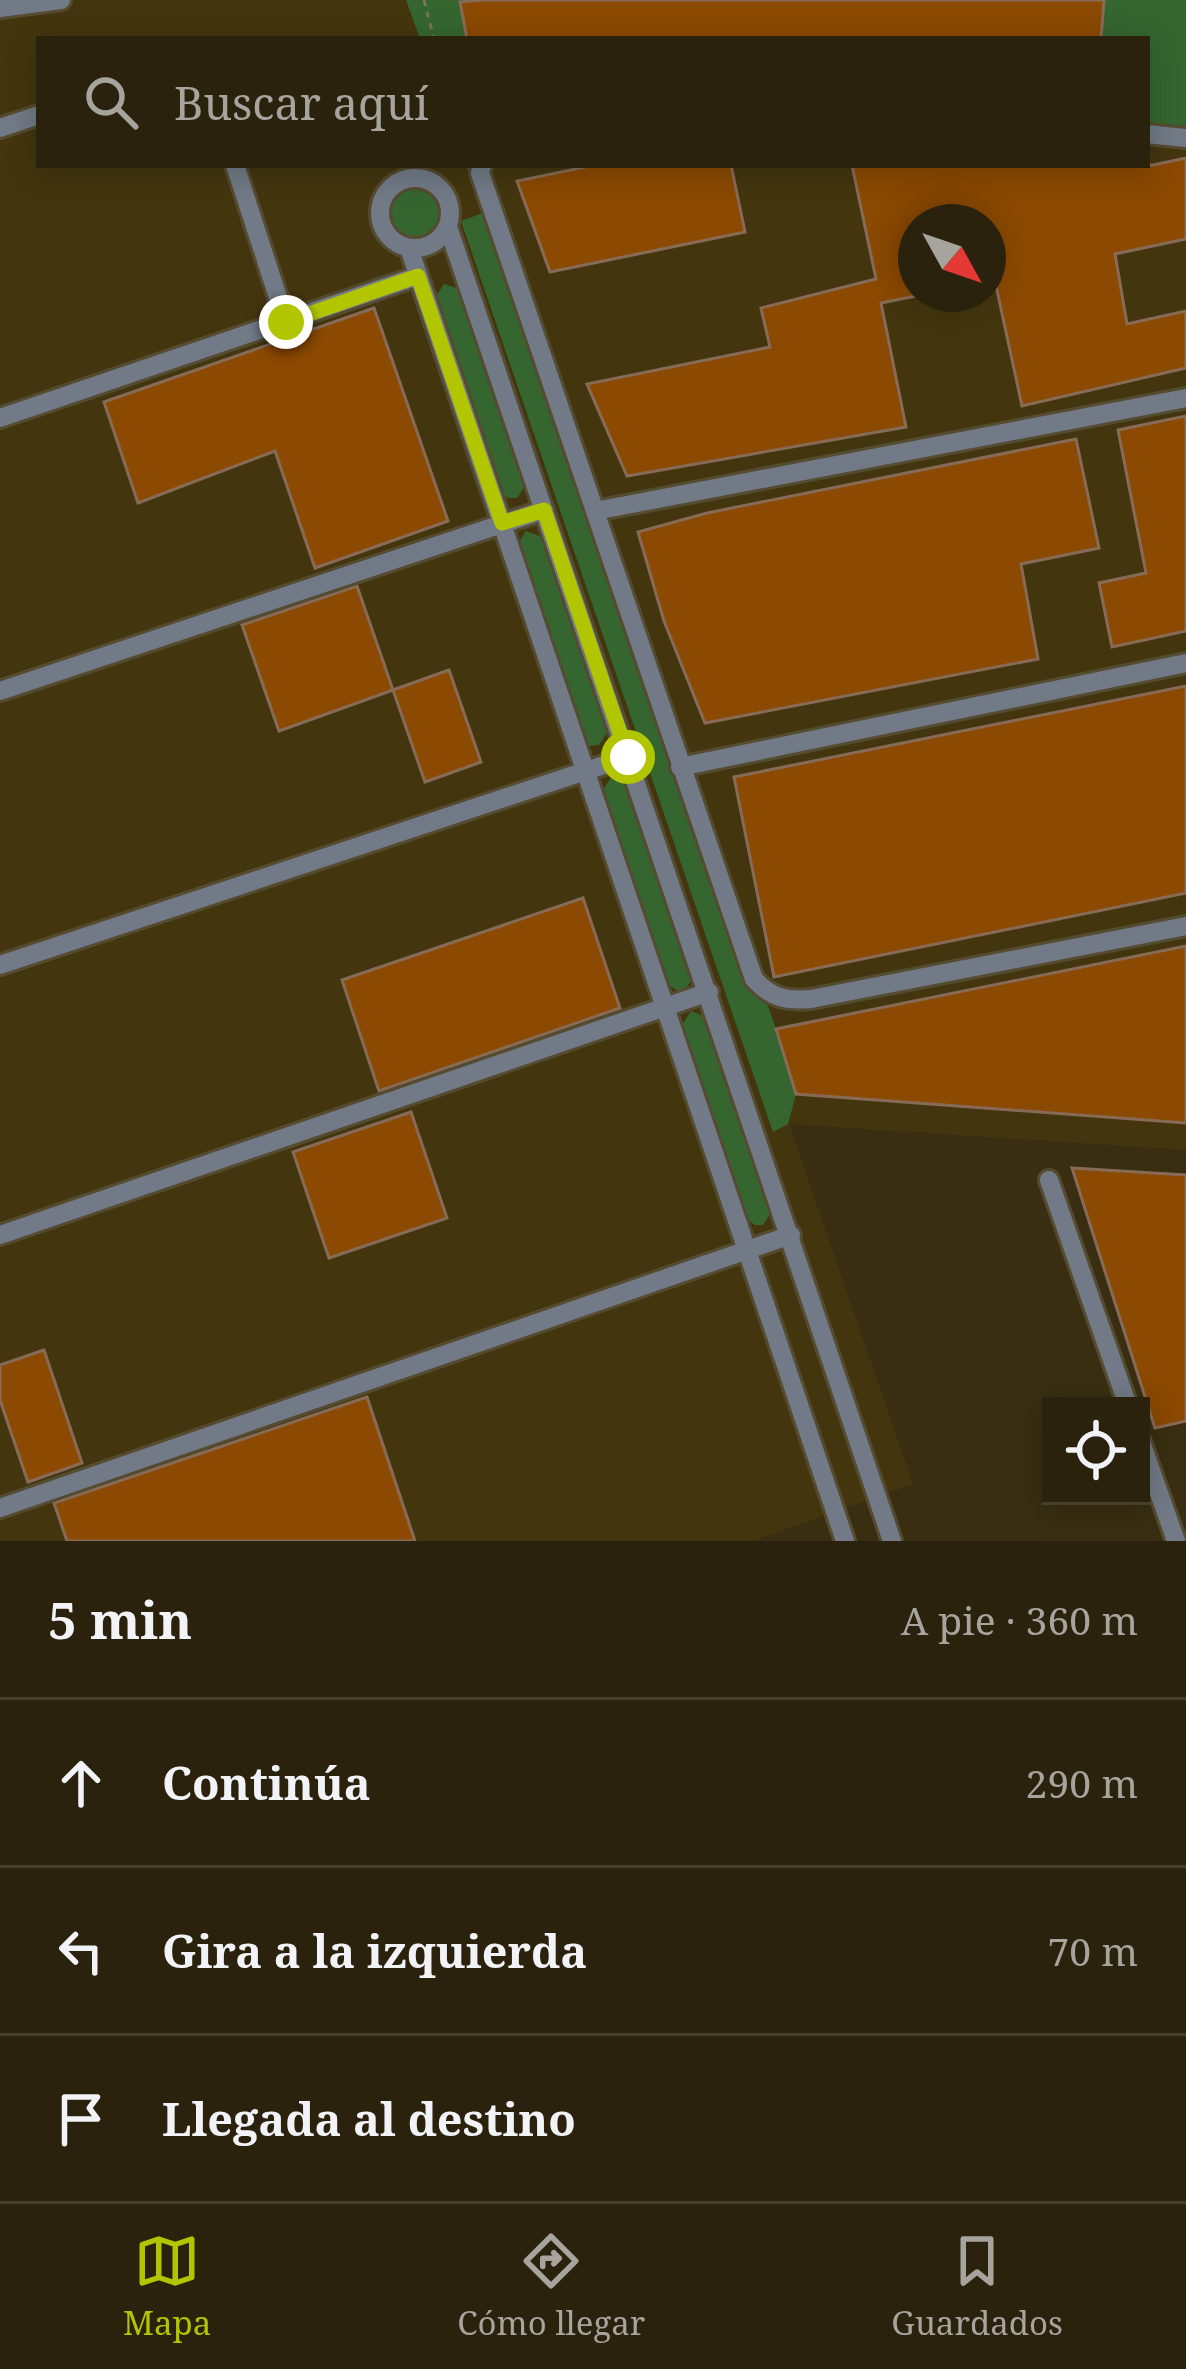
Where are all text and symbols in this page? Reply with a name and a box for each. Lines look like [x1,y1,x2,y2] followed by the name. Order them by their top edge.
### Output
[36,36,1150,168] search box
[78,69,144,135] icon: search
[174,72,429,133] text: Buscar aquí
[898,204,1006,312] north arrow
[259,295,313,349] route end
[601,730,655,784] route start
[1042,1397,1150,1505] map controls
[1042,1397,1150,1505] button: locate
[48,1584,192,1654] text: 5 min
[901,1593,1138,1646] text: A pie · 360 m
[48,1750,114,1816] icon: ahead
[162,1752,371,1813] text: Continúa
[1026,1756,1138,1809] text: 290 m
[48,1918,114,1984] icon: left
[162,1920,587,1981] text: Gira a la izquierda
[1047,1924,1138,1977] text: 70 m
[48,2086,114,2152] icon: arrive
[162,2088,576,2149] text: Llegada al destino
[123,2228,211,2345] tab: Mapa
[457,2228,645,2345] tab: Cómo llegar
[891,2228,1063,2345] tab: Guardados

